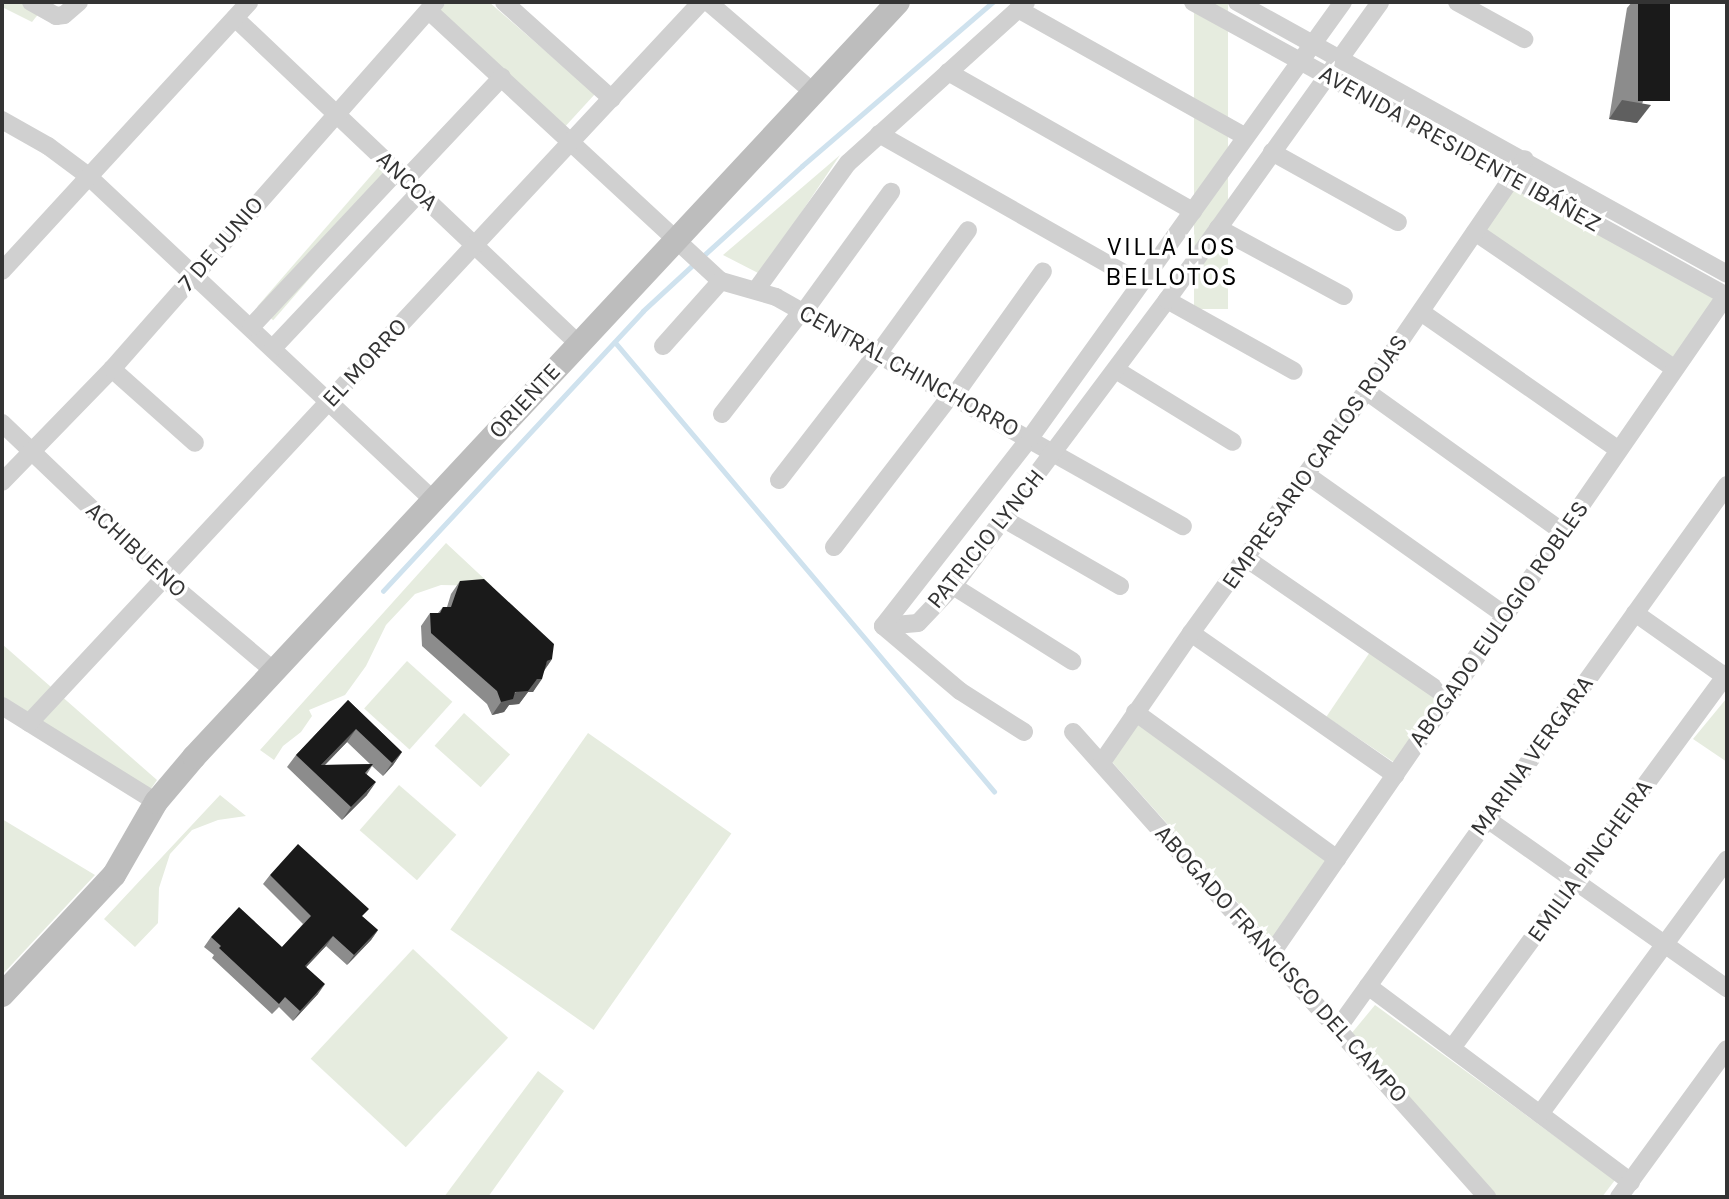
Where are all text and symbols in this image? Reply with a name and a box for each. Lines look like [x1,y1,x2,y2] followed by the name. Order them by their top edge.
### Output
[1314,59,1606,239] street label: AVENIDA PRESIDENTE IBÁÑEZ
[370,145,444,217] street label: ANCOA
[172,191,270,297] street label: 7 DE JUNIO
[1106,231,1238,292] district label: VILLA LOS BELLOTOS
[794,299,1024,443] street label: CENTRAL CHINCHORRO
[317,313,413,413] street label: EL MORRO
[1216,329,1414,595] street label: EMPRESARIO CARLOS ROJAS
[483,357,567,445] street label: ORIENTE
[921,463,1051,615] street label: PATRICIO LYNCH
[1403,495,1595,753] street label: ABOGADO EULOGIO ROBLES
[80,496,192,604] street label: ACHIBUENO
[1464,670,1600,842] street label: MARINA VERGARA
[1521,774,1659,948] street label: EMILIA PINCHEIRA
[1149,819,1413,1109] street label: ABOGADO FRANCISCO DEL CAMPO

